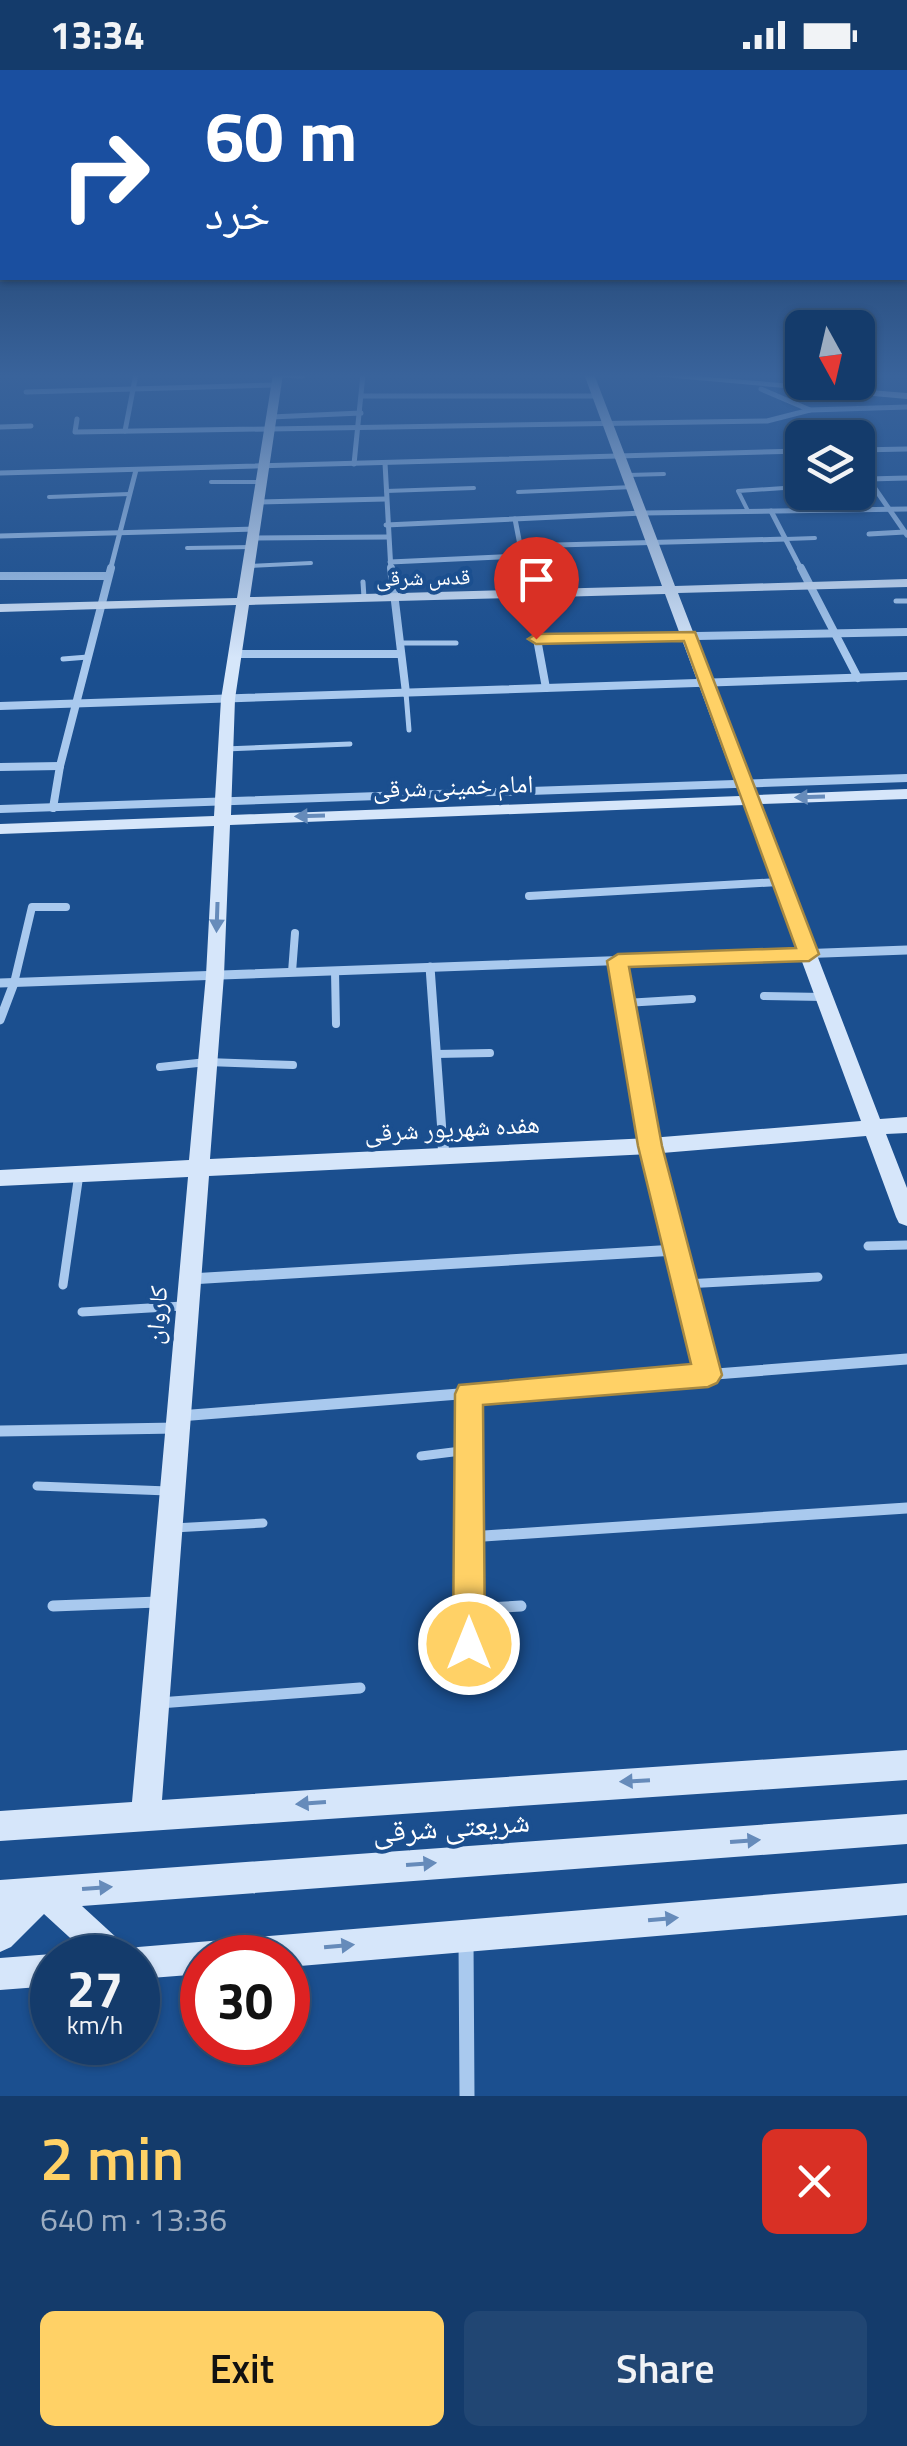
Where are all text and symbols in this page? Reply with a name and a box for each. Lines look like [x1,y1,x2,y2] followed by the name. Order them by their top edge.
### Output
[50,6,145,64] text: 13:34
[205,82,358,188] text: 60 m
[40,110,170,240] icon: right
[205,178,270,246] text: خرد
[785,310,875,400] north arrow
[785,310,875,510] map controls
[785,420,875,510] button: layers
[494,537,579,640] pin
[509,552,564,607] icon: arrive
[375,559,471,595] street label: قدس شرقی
[372,764,534,808] street label: امام خمینی شرقی
[793,790,825,806] one-way arrow
[293,809,325,825] one-way arrow
[209,902,225,934] one-way arrow
[363,1104,541,1152] street label: هفده شهریور شرقی
[135,1284,177,1346] street label: کاروان
[417,1592,521,1696] position arrow
[619,1773,650,1789] one-way arrow
[294,1795,326,1811] one-way arrow
[371,1798,531,1854] street label: شریعتی شرقی
[730,1832,762,1848] one-way arrow
[406,1855,438,1871] one-way arrow
[82,1880,114,1896] one-way arrow
[648,1910,680,1926] one-way arrow
[180,1935,310,2065] speed limit sign: 30
[324,1938,356,1954] one-way arrow
[67,1950,123,2026] text: 27
[67,2006,123,2044] text: km/h
[40,2112,184,2203] text: 2 min
[762,2129,867,2234] button: close
[40,2195,227,2243] text: 640 m · 13:36
[40,2311,444,2426] button: Exit
[464,2311,867,2426] button: Share

